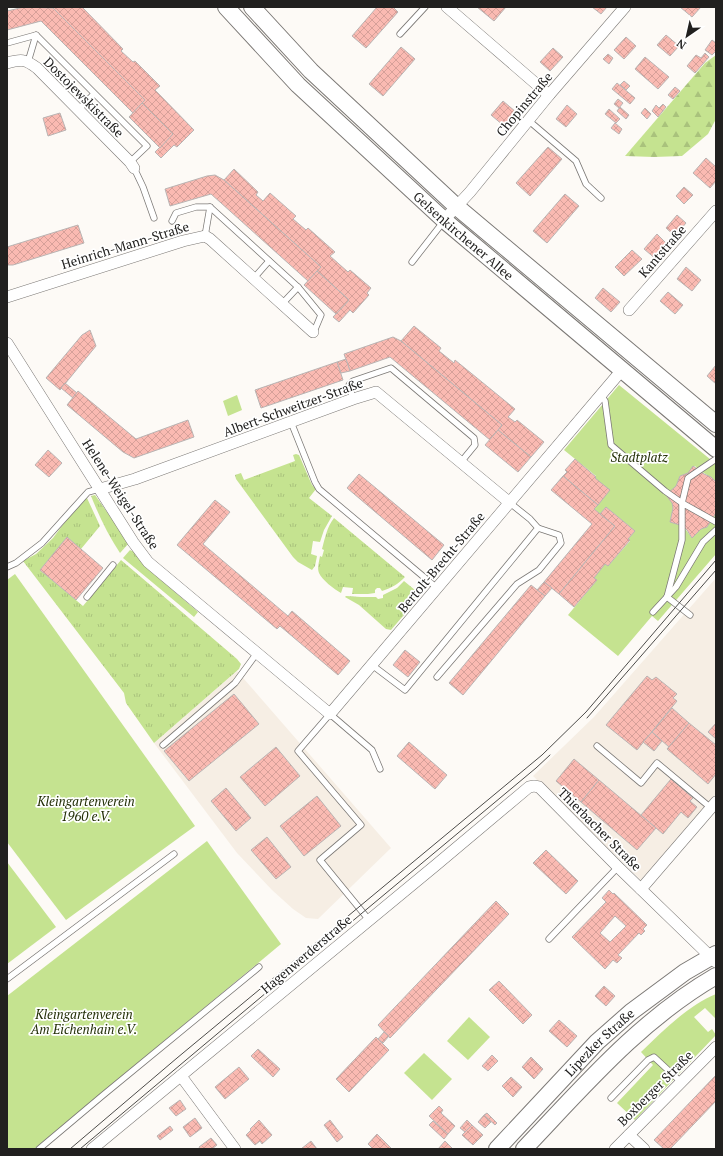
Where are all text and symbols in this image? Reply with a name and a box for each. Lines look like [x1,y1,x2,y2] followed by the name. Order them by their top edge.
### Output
[667,16,707,56] north arrow
[673,36,689,52] text: N
[40,53,128,141] street label: Dostojewskistraße
[492,68,556,140] street label: Chopinstraße
[410,187,518,284] street label: Gelsenkirchener Allee
[59,217,191,273] street label: Heinrich-Mann-Straße
[634,221,690,281] street label: Kantstraße
[221,373,365,441] street label: Albert-Schweitzer-Straße
[78,435,164,553] street label: Helene-Weigel-Straße
[610,448,668,466] park label: Stadtplatz
[393,508,489,616] street label: Bertolt-Brecht-Straße
[554,783,646,875] street label: Thierbacher Straße
[36,792,135,825] park label: Kleingartenverein 1960 e.V.
[257,911,355,997] street label: Hagenwerderstraße
[561,1004,638,1080] street label: Lipezker Straße
[30,1005,137,1038] park label: Kleingartenverein Am Eichenhain e.V.
[613,1046,697,1130] street label: Boxberger Straße

